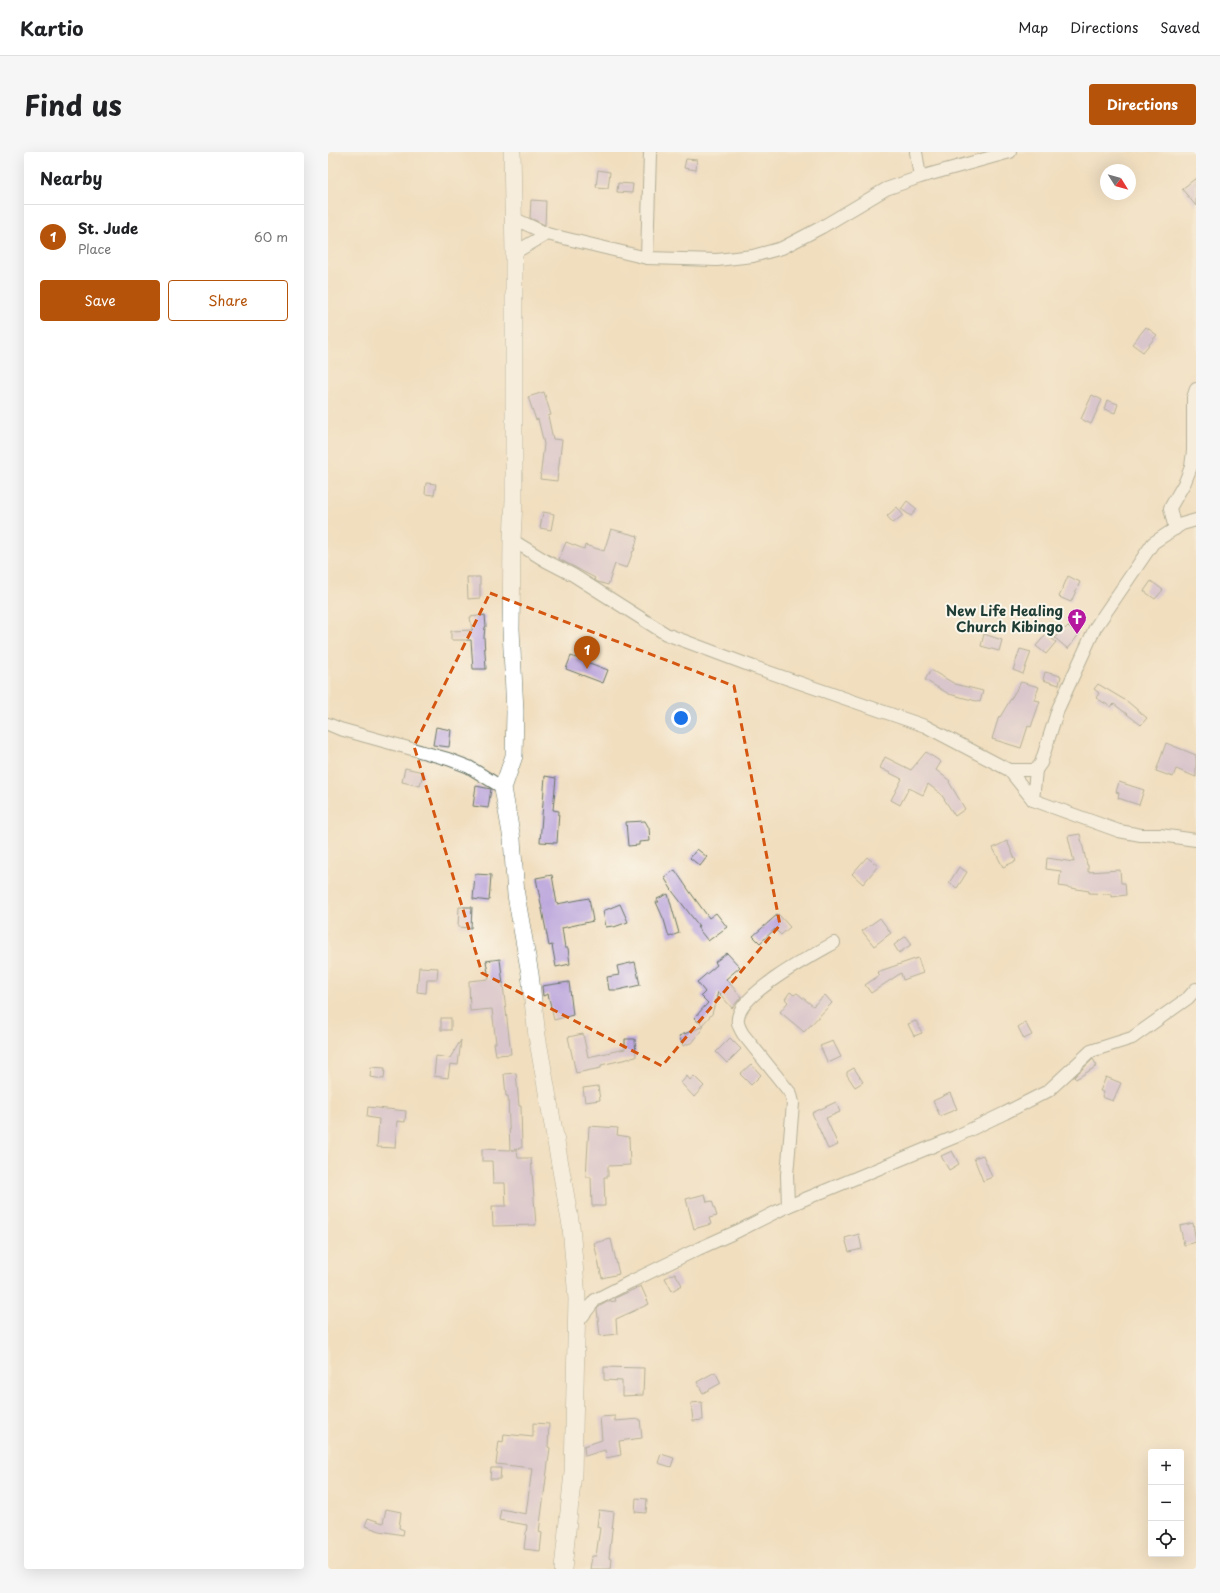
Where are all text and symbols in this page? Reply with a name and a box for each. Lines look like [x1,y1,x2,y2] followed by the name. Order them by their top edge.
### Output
[20,14,83,42] text: Kartio
[1018,17,1048,38] text: Map
[1070,17,1138,38] text: Directions
[1160,17,1200,38] text: Saved
[24,83,122,126] text: Find us
[1089,84,1196,125] button: Directions
[1100,164,1136,200] north arrow
[40,165,102,191] text: Nearby
[78,216,138,239] text: St. Jude
[50,227,56,246] text: 1
[254,227,288,246] text: 60 m
[78,239,111,258] text: Place
[40,280,160,321] button: Save
[168,280,288,321] button: Share
[946,600,1063,637] place label: New Life Healing Church Kibingo
[1066,607,1088,635] church icon: New Life Healing Church Kibingo
[574,636,600,669] pin: 1
[671,708,691,728] your location
[1148,1449,1184,1557] map controls
[1148,1449,1184,1485] button: +
[1148,1485,1184,1521] button: −
[1148,1521,1184,1557] button: locate

